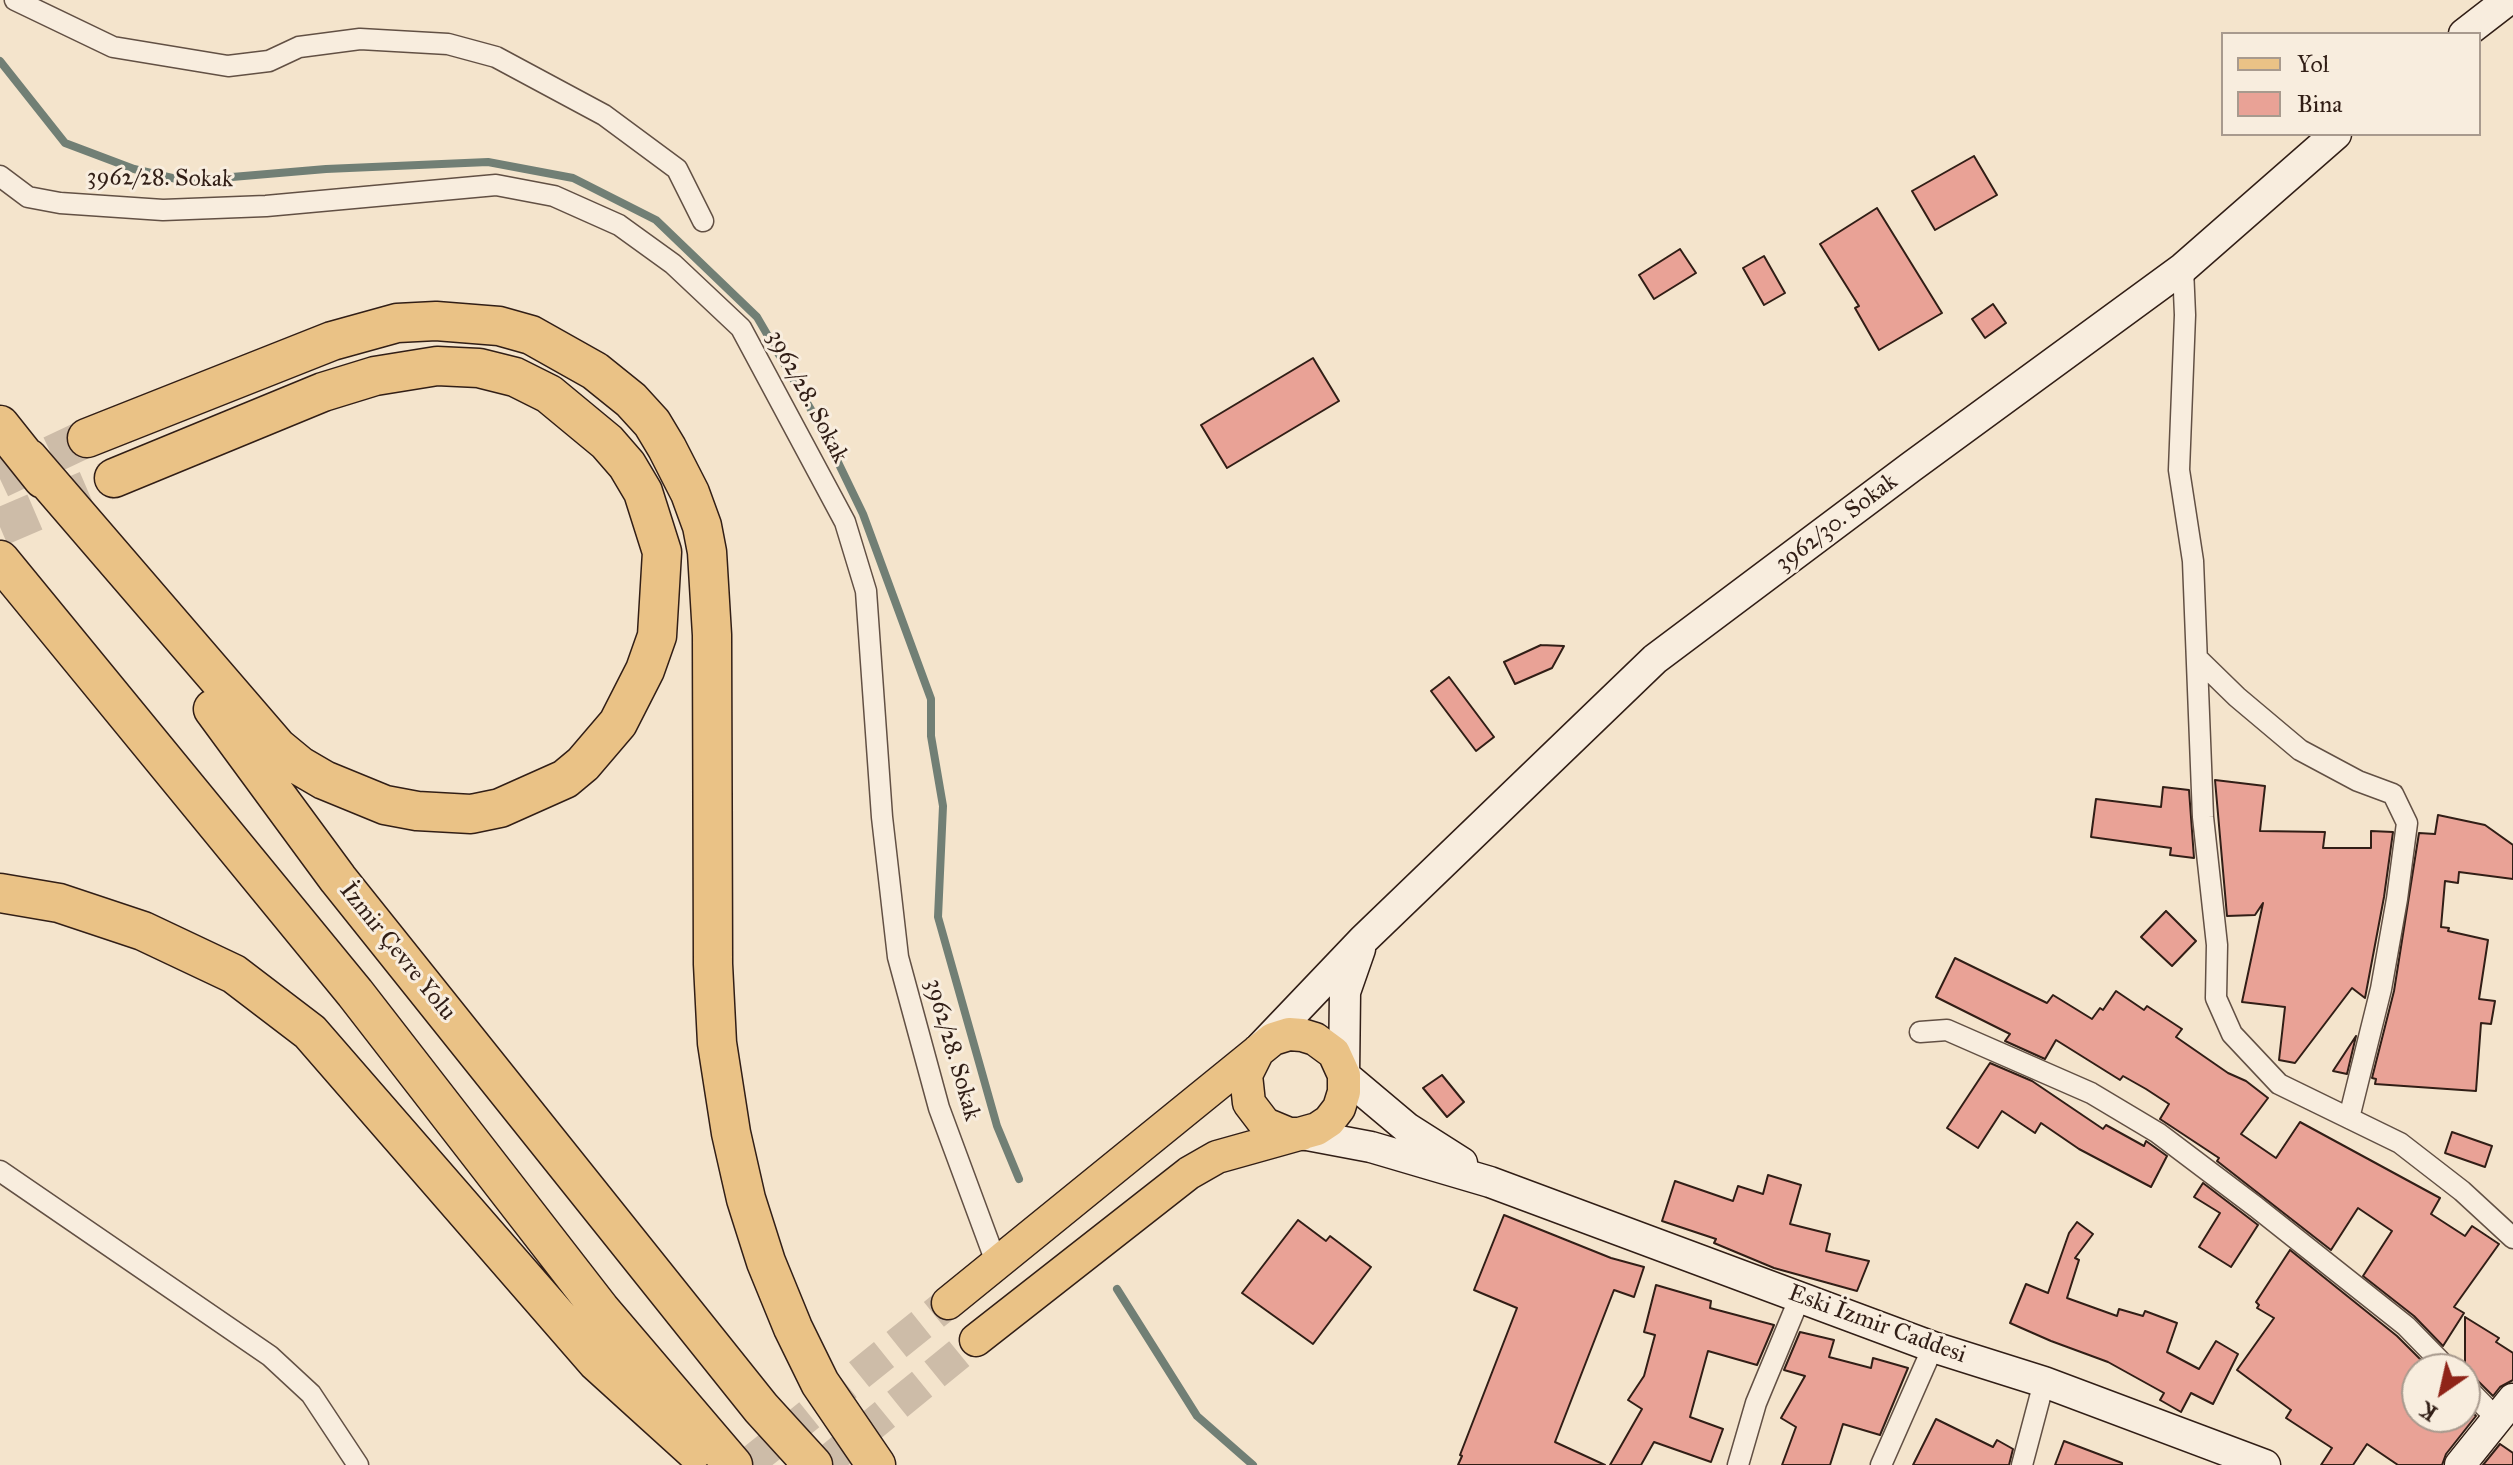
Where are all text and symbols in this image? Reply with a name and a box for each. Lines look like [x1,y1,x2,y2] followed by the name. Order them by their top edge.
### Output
[2221,32,2481,136] legend
[2297,49,2329,79] text: Yol
[2297,89,2343,119] text: Bina
[87,163,233,195] street label: 3962/28. Sokak
[760,326,854,468] street label: 3962/28. Sokak
[1770,468,1904,578] street label: 3962/30. Sokak
[333,877,461,1027] street label: İzmir Çevre Yolu
[918,976,986,1124] street label: 3962/28. Sokak
[1784,1279,1970,1371] street label: Eski İzmir Caddesi
[2401,1353,2481,1433] north arrow
[2414,1396,2442,1427] text: K

